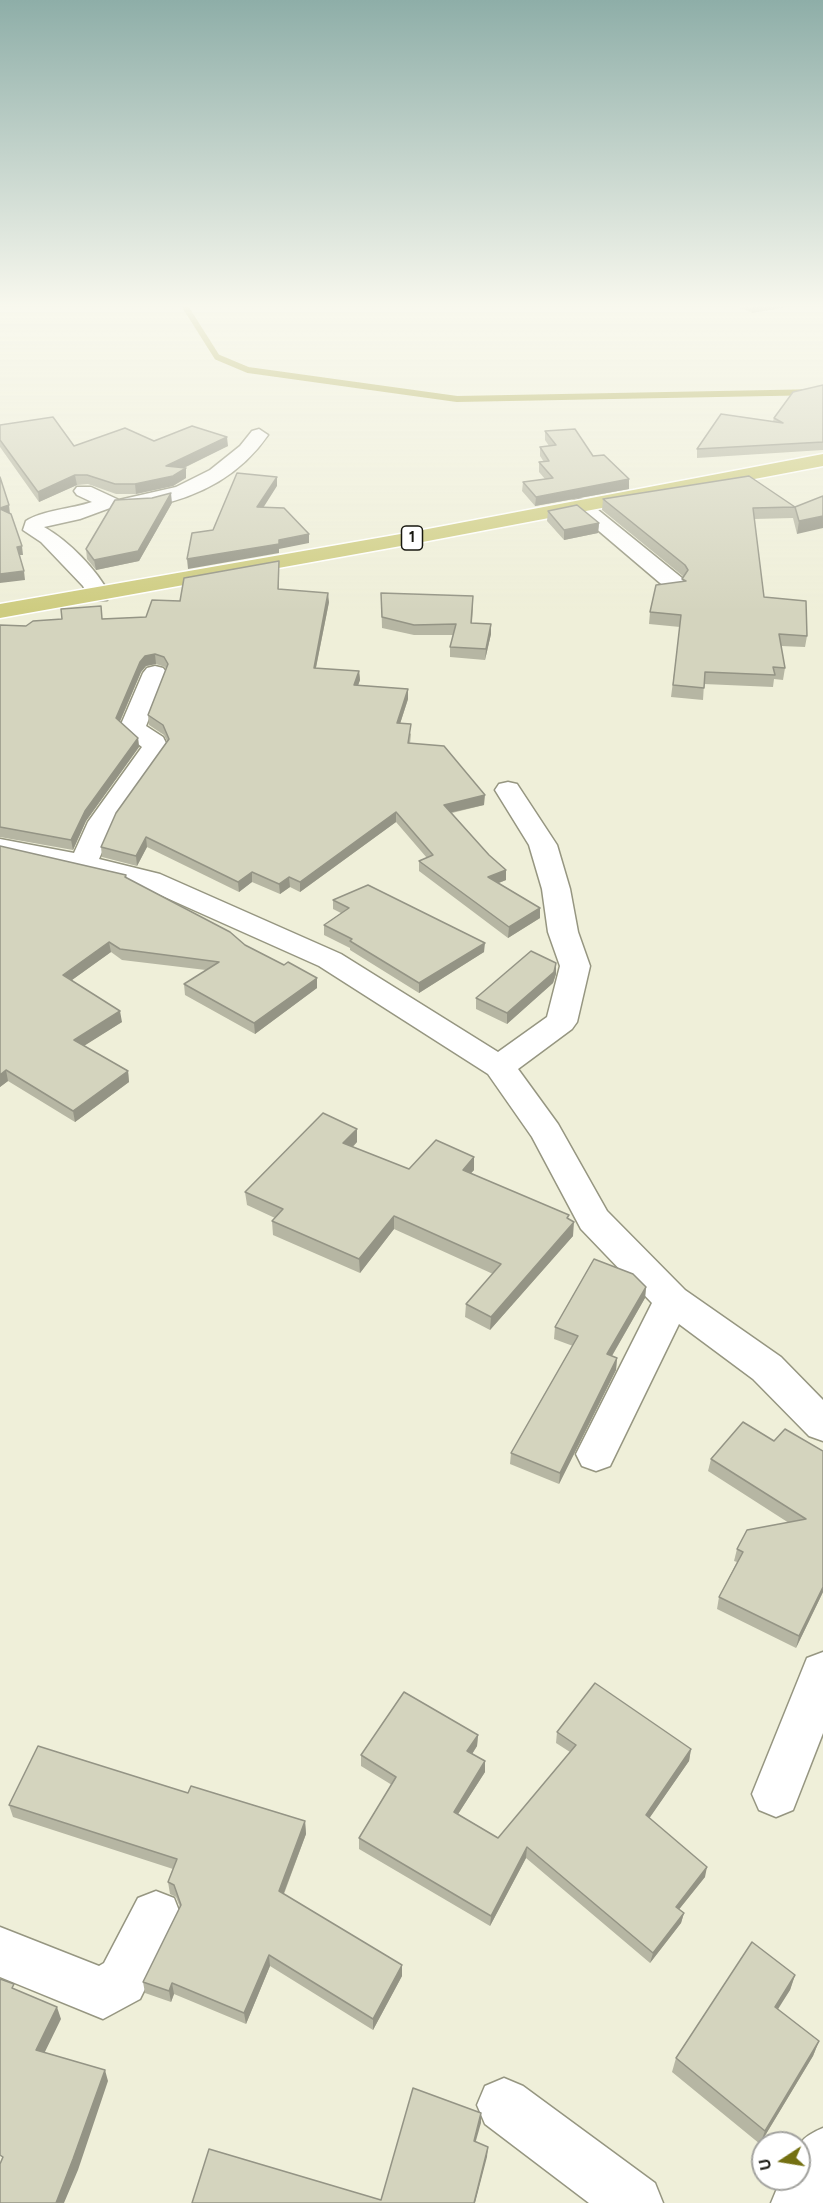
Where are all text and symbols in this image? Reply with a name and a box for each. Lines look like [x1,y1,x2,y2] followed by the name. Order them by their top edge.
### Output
[402,526,422,550] road number: 1
[751,2131,811,2191] north arrow
[754,2157,775,2172] text: U

